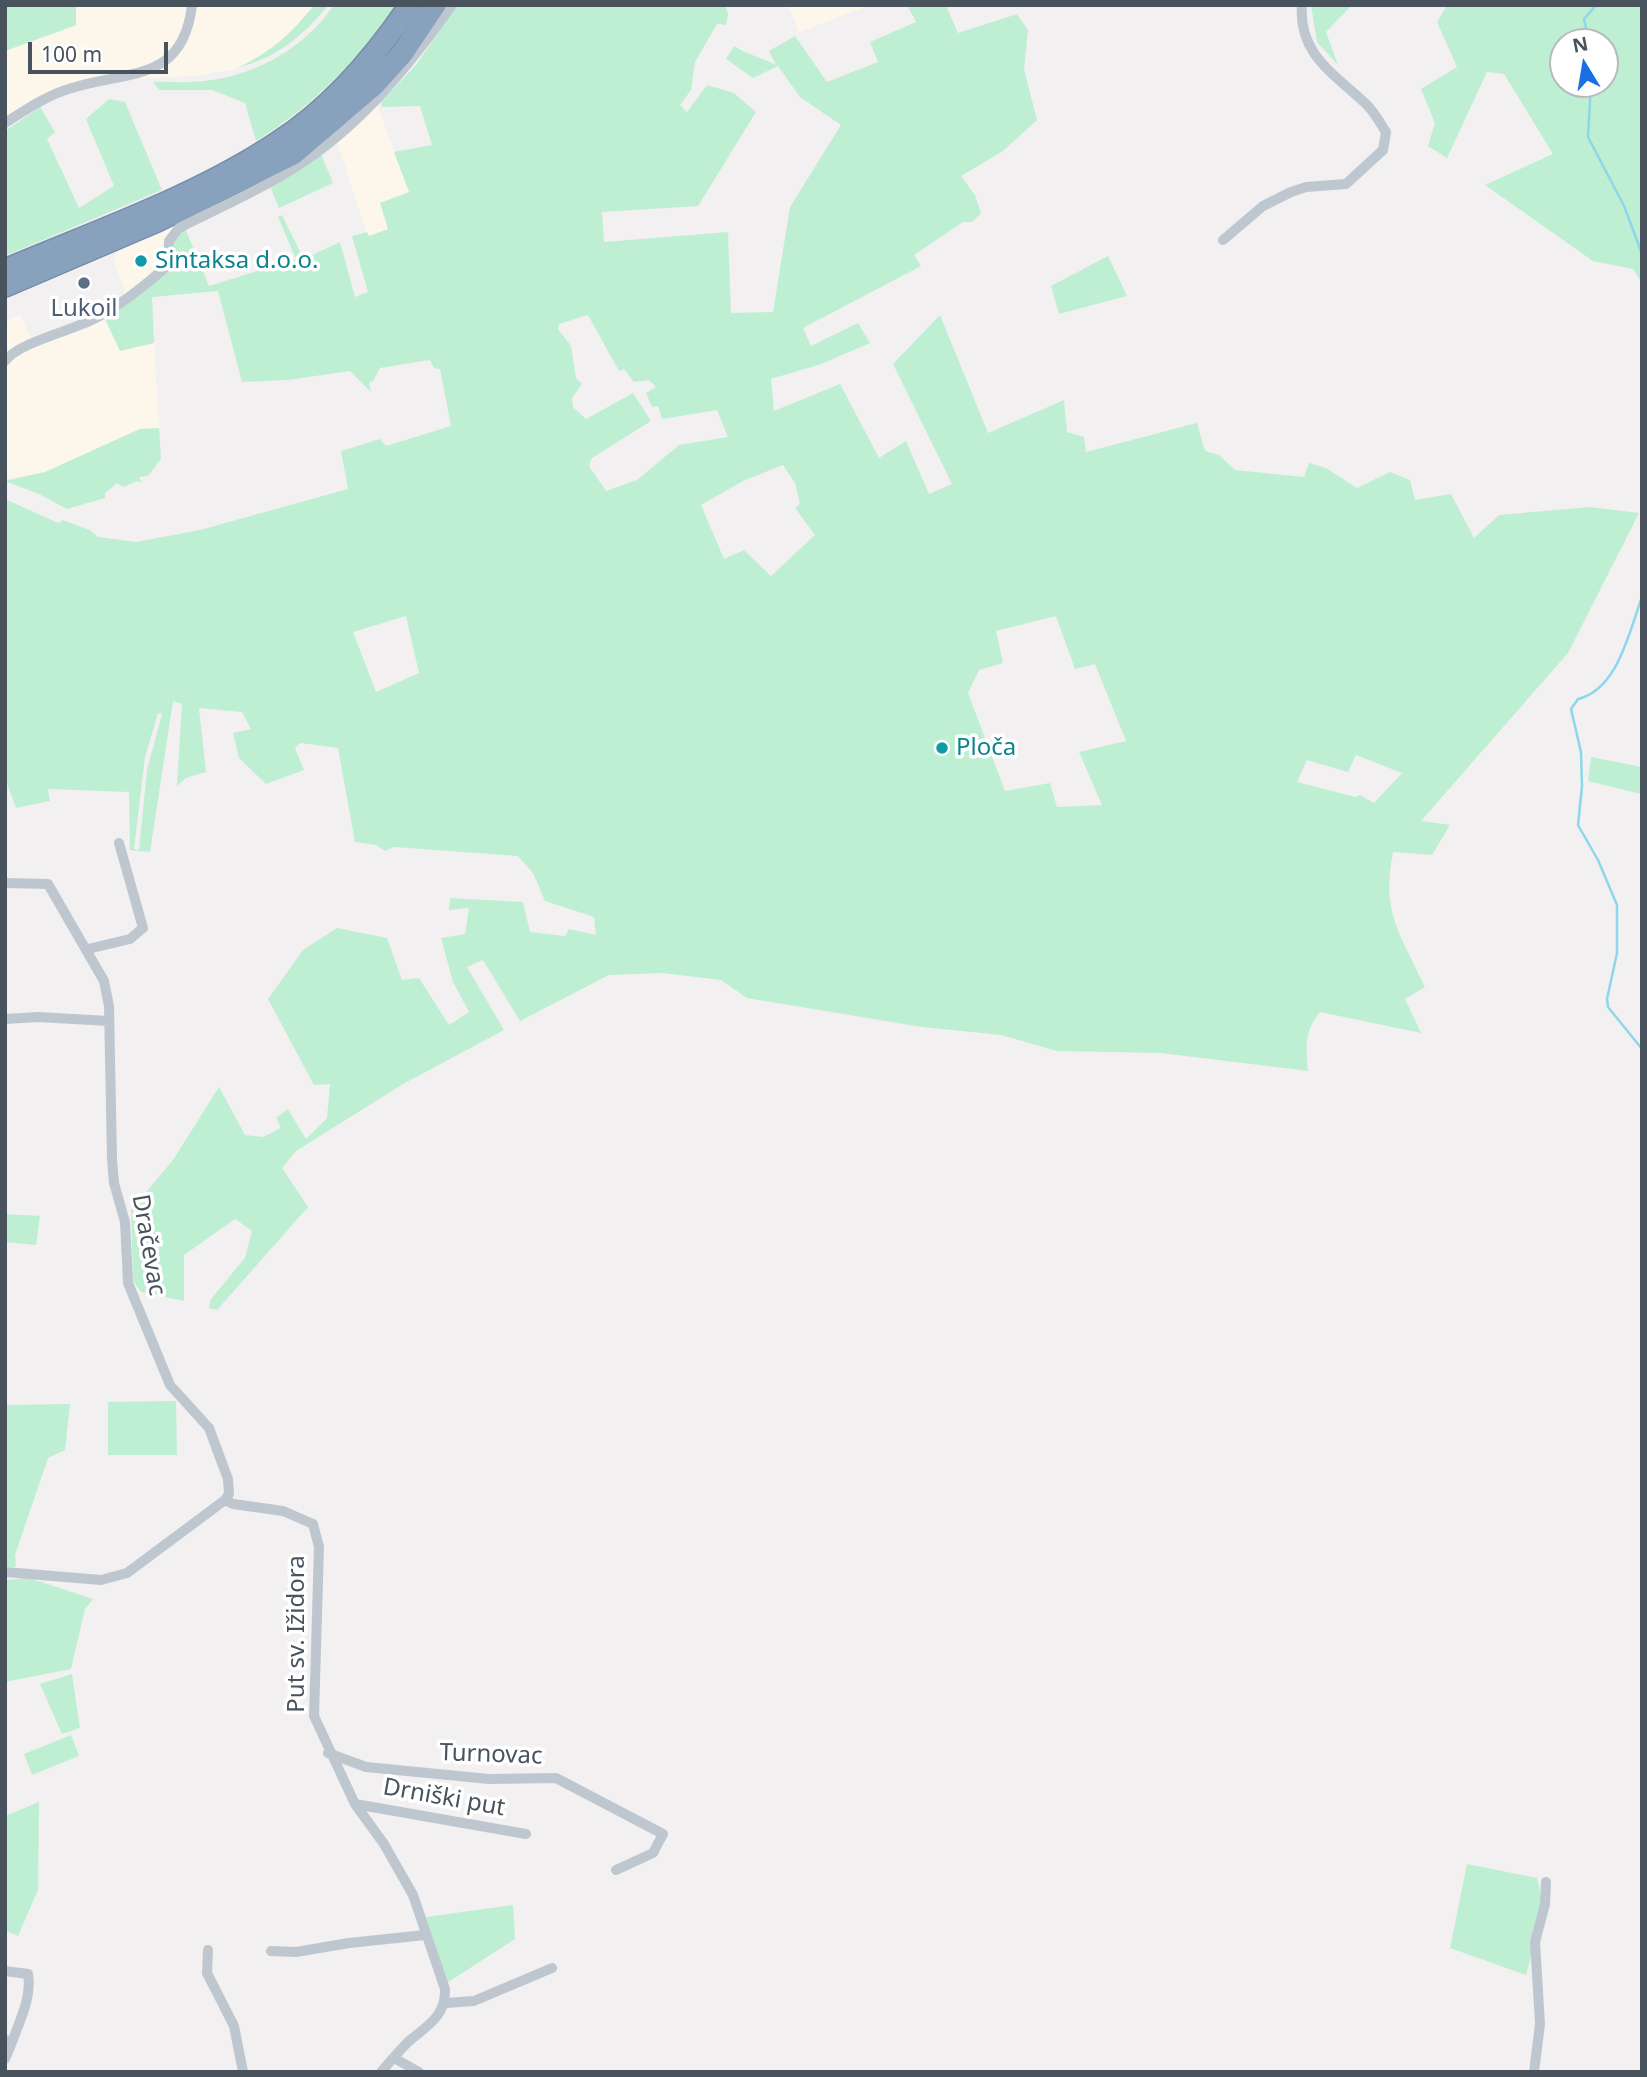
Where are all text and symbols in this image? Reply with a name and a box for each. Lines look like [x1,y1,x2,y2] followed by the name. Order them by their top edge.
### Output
[32,28,172,72] scale bar
[1549,28,1619,98] north arrow
[1570,30,1590,59] text: N
[41,40,102,68] text: 100 m
[155,247,318,275] place label: Sintaksa d.o.o.
[133,253,149,269] marker: Sintaksa d.o.o.
[76,275,92,291] marker: Lukoil
[50,295,118,323] place label: Lukoil
[956,734,1016,762] place label: Ploča
[934,740,950,756] marker: Ploča
[125,1192,171,1298] street label: Dračevac
[283,1555,311,1713] street label: Put sv. Ižidora
[439,1739,543,1771] street label: Turnovac
[381,1773,507,1823] street label: Drniški put

